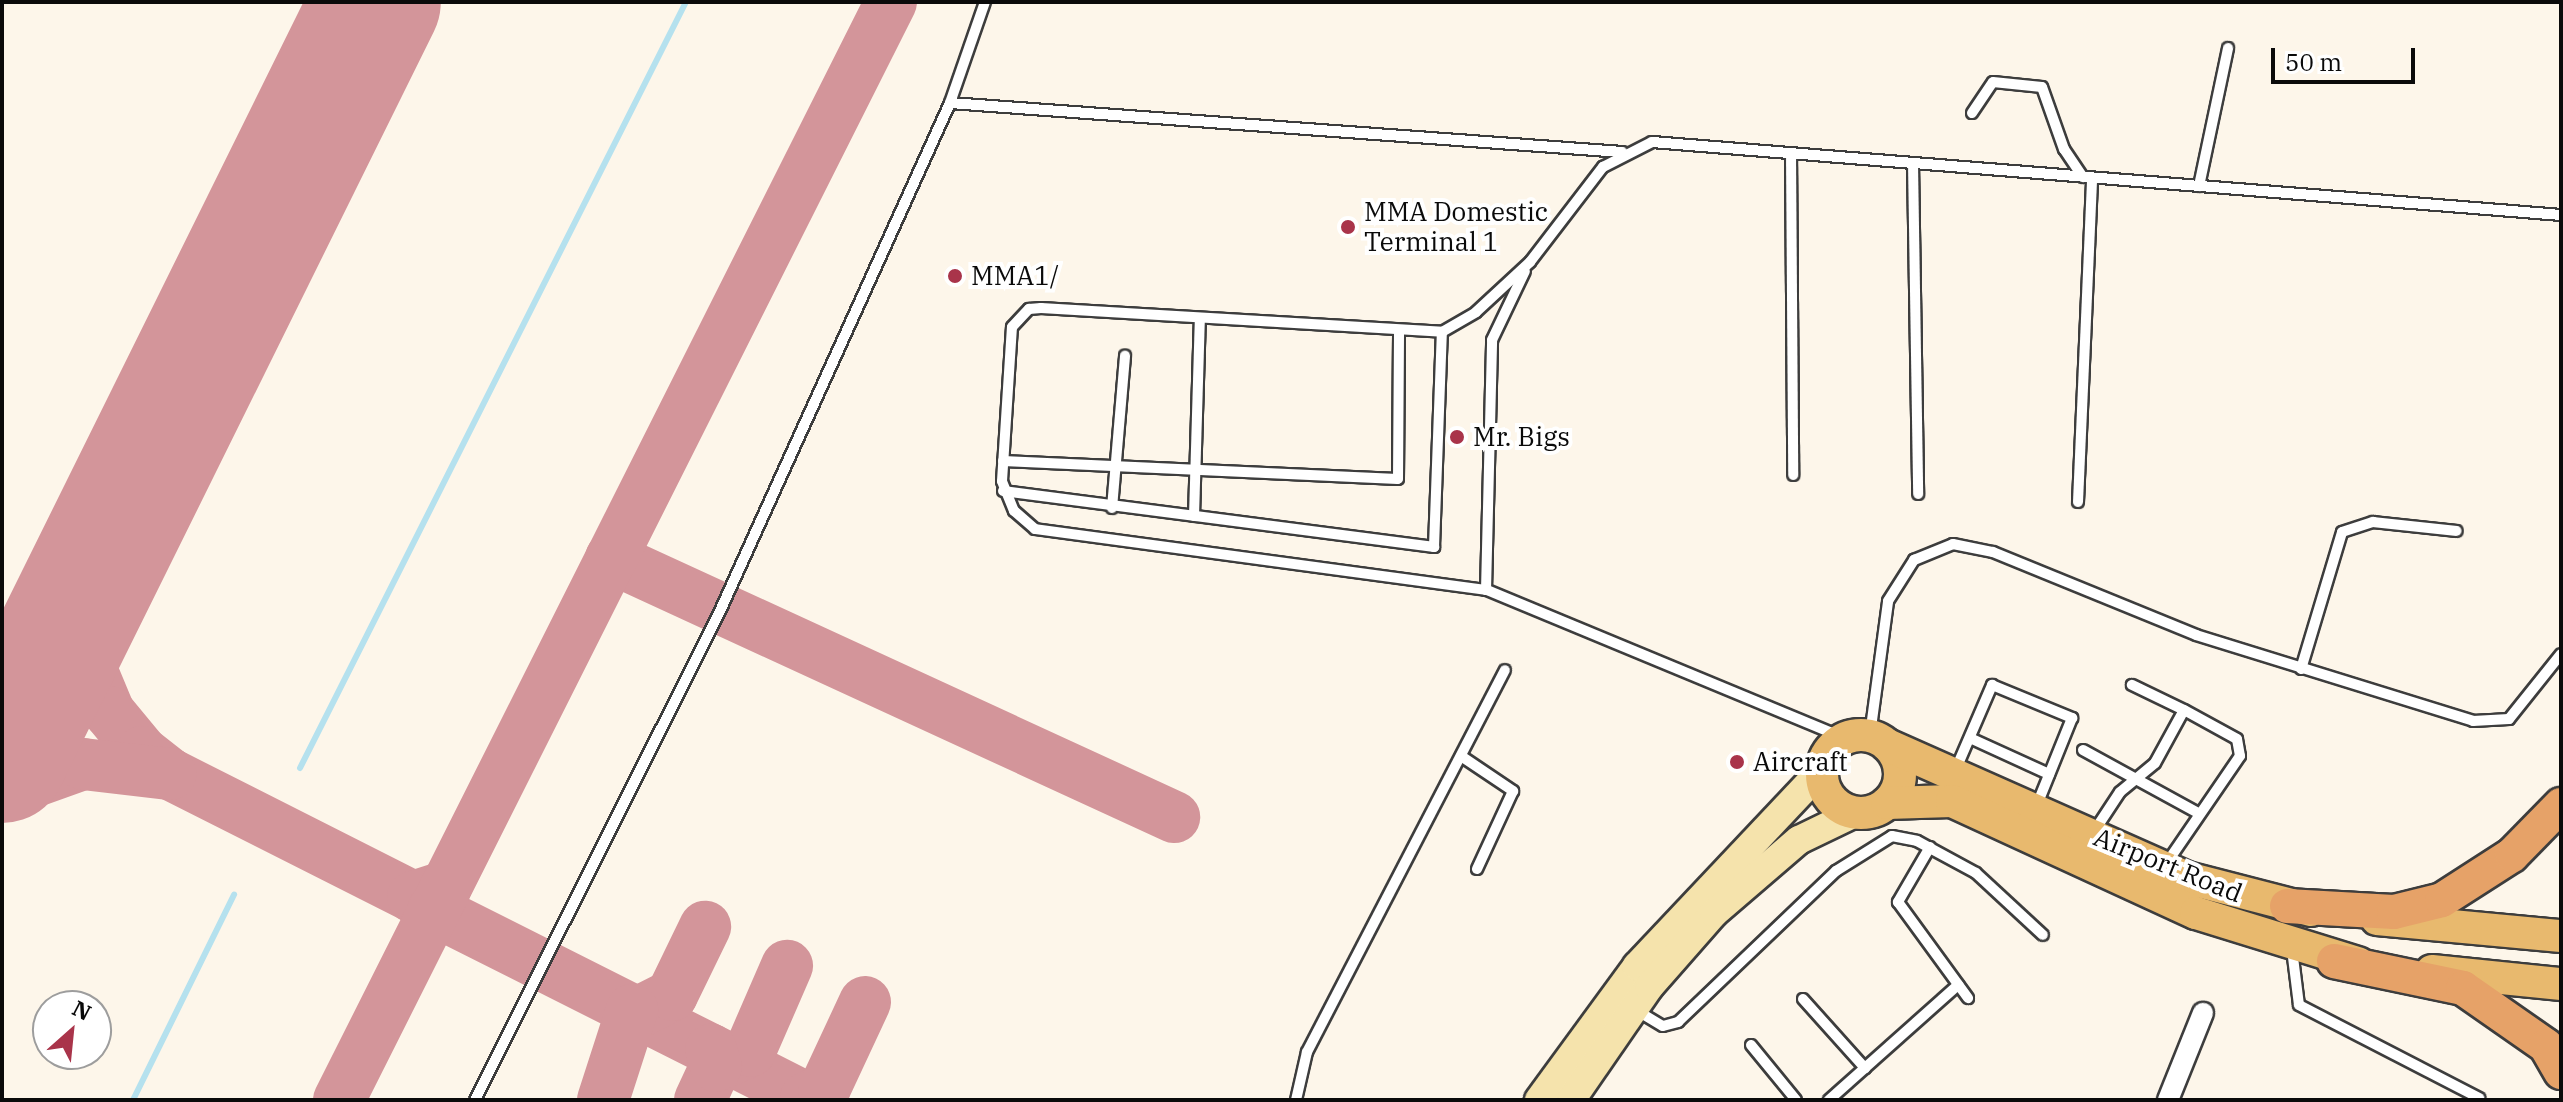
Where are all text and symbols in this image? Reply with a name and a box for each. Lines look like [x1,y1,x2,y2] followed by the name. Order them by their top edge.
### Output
[2275,32,2419,82] scale bar
[2285,46,2342,78] text: 50 m
[1364,196,1548,258] place label: MMA Domestic Terminal 1
[1339,218,1357,236] marker: MMA Domestic Terminal 1
[971,260,1059,292] place label: MMA1/
[946,267,964,285] marker: MMA1/
[1473,421,1570,453] place label: Mr. Bigs
[1448,428,1466,446] marker: Mr. Bigs
[1753,746,1848,778] place label: Aircraft
[1728,753,1746,771] marker: Aircraft
[2089,821,2247,909] street label: Airport Road
[32,990,112,1070] north arrow
[68,993,97,1027] text: N

